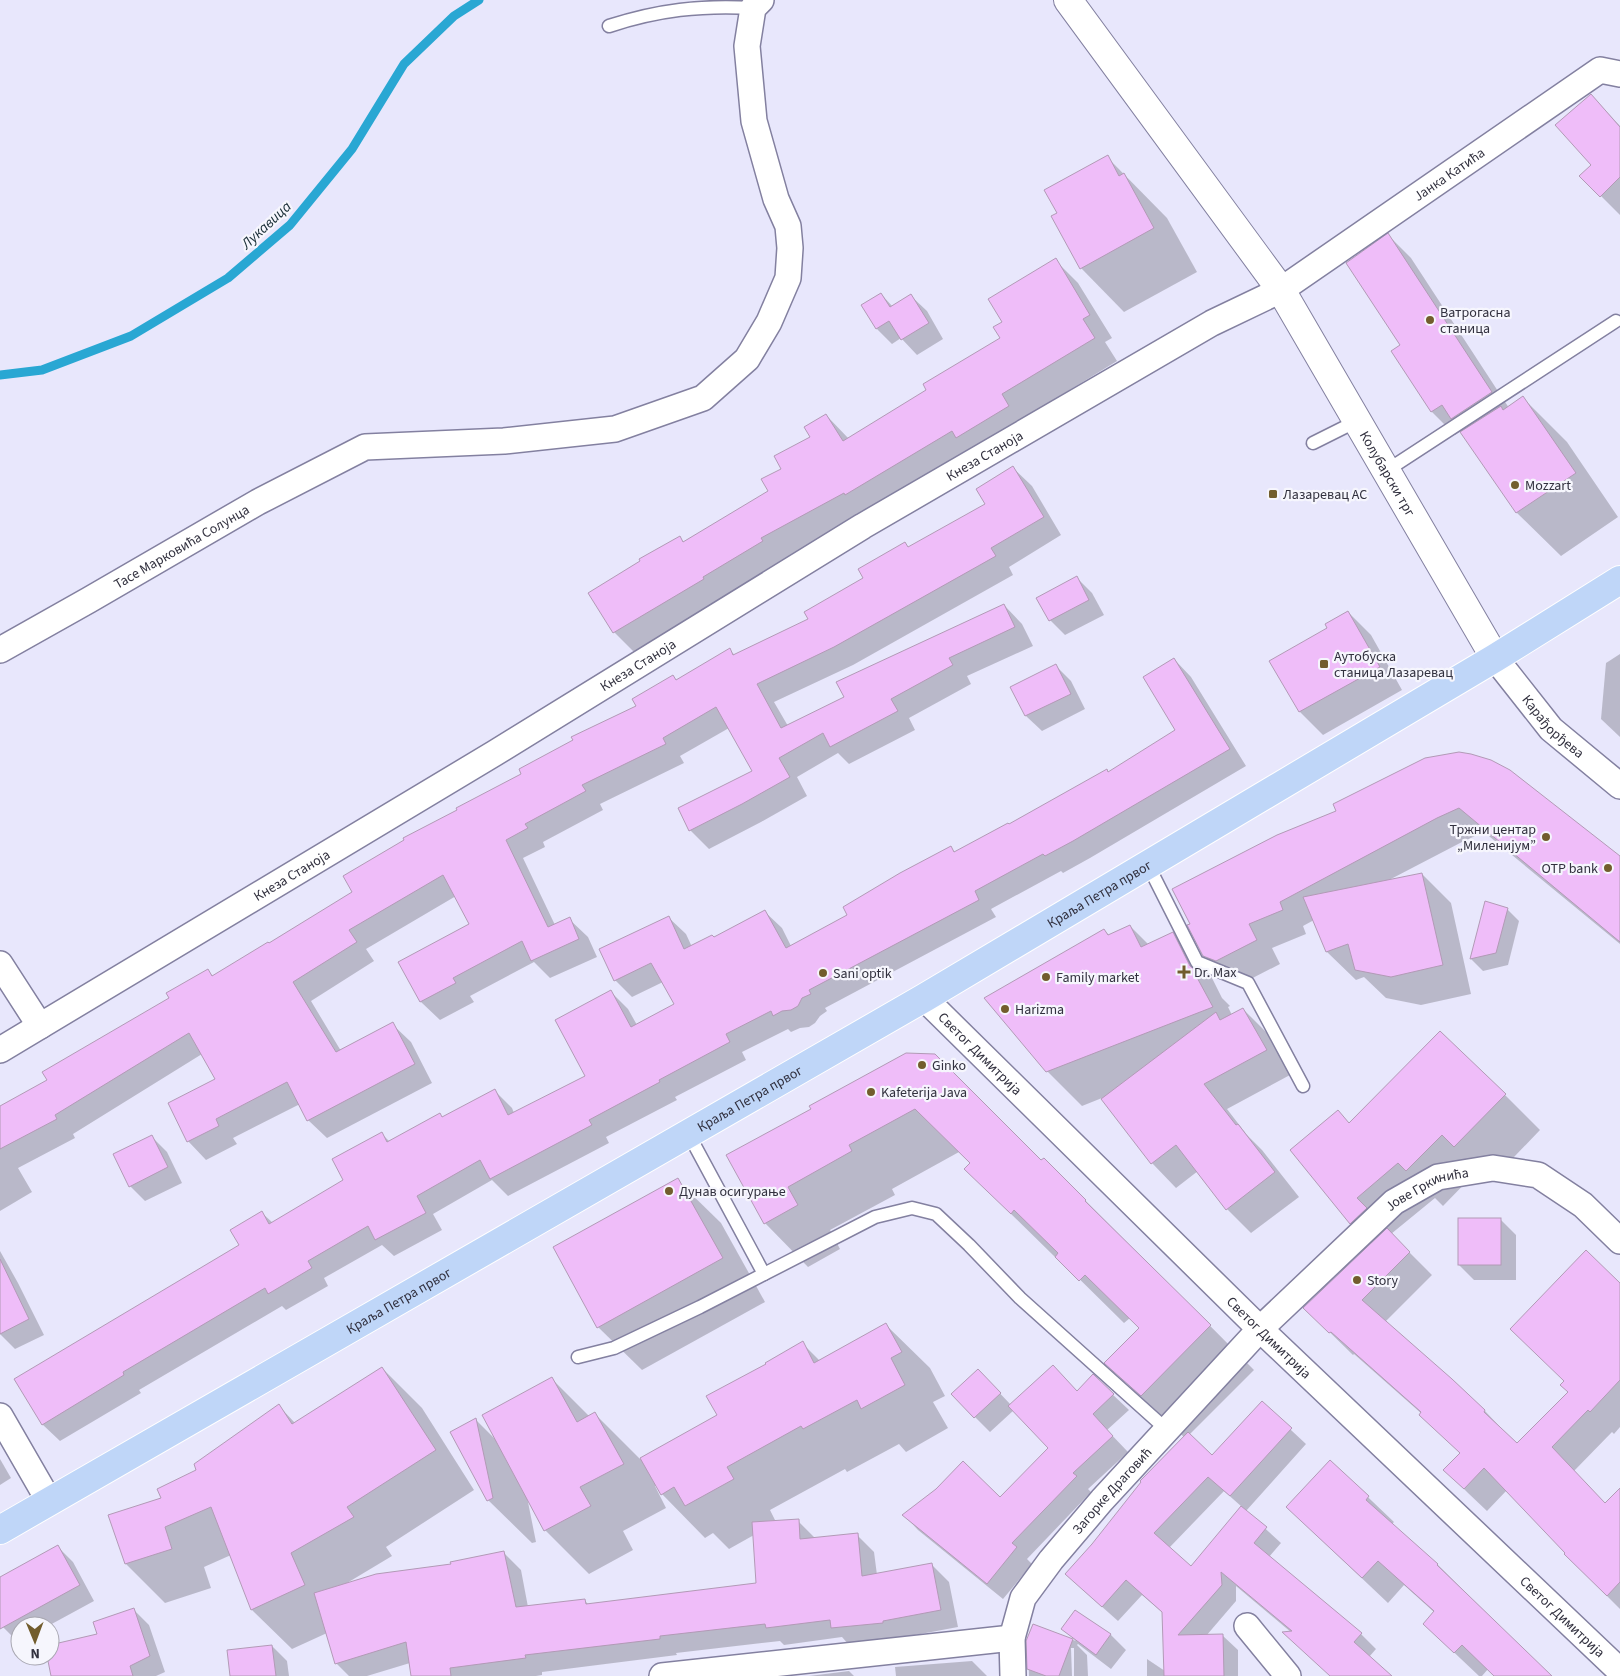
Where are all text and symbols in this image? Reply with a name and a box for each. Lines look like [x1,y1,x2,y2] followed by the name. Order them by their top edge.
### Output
[1410,143,1489,207] street label: Јанка Катића
[236,197,296,255] water label: Лукавица
[1440,303,1511,339] place label: Ватрогасна станица
[1424,314,1436,326] marker: Ватрогасна станица
[943,426,1027,487] street label: Кнеза Станоја
[1354,427,1420,521] street label: Колубарски трг
[1525,476,1571,496] place label: Mozzart
[1509,479,1521,491] marker: Mozzart
[1283,485,1367,505] place label: Лазаревац АС
[1267,488,1279,500] marker: Лазаревац АС
[111,500,253,594] street label: Тасе Марковића Солунца
[596,635,680,697] street label: Кнеза Станоја
[1334,647,1453,683] place label: Аутобуска станица Лазаревац
[1318,658,1330,670] marker: Аутобуска станица Лазаревац
[1517,691,1588,763] street label: Карађорђева
[1450,820,1536,856] place label: Тржни центар „Миленијум”
[1540,831,1552,843] marker: Тржни центар „Миленијум”
[250,845,334,907] street label: Кнеза Станоја
[1044,856,1156,934] street label: Краља Петра првог
[1542,859,1598,879] place label: OTP bank
[1602,862,1614,874] marker: OTP bank
[1194,963,1237,983] place label: Dr. Max
[833,964,892,984] place label: Sani optik
[1178,966,1190,978] marker: Dr. Max
[817,967,829,979] marker: Sani optik
[1056,968,1139,988] place label: Family market
[1040,971,1052,983] marker: Family market
[1015,1000,1064,1020] place label: Harizma
[999,1003,1011,1015] marker: Harizma
[933,1008,1026,1100] street label: Светог Димитрија
[932,1056,966,1076] place label: Ginko
[916,1059,928,1071] marker: Ginko
[694,1061,807,1138] street label: Краља Петра првог
[881,1083,967,1103] place label: Kafeterija Java
[865,1086,877,1098] marker: Kafeterija Java
[1381,1163,1470,1216] street label: Јове Гркинића
[679,1182,786,1202] place label: Дунав осигурање
[663,1185,675,1197] marker: Дунав осигурање
[343,1263,456,1340] street label: Краља Петра првог
[1367,1271,1398,1291] place label: Story
[1351,1274,1363,1286] marker: Story
[1222,1292,1315,1384] street label: Светог Димитрија
[1068,1443,1157,1539] street label: Загорке Драговић
[1515,1572,1609,1663] street label: Светог Димитрија
[10,1616,60,1666] north arrow
[30,1643,40,1663] text: N

